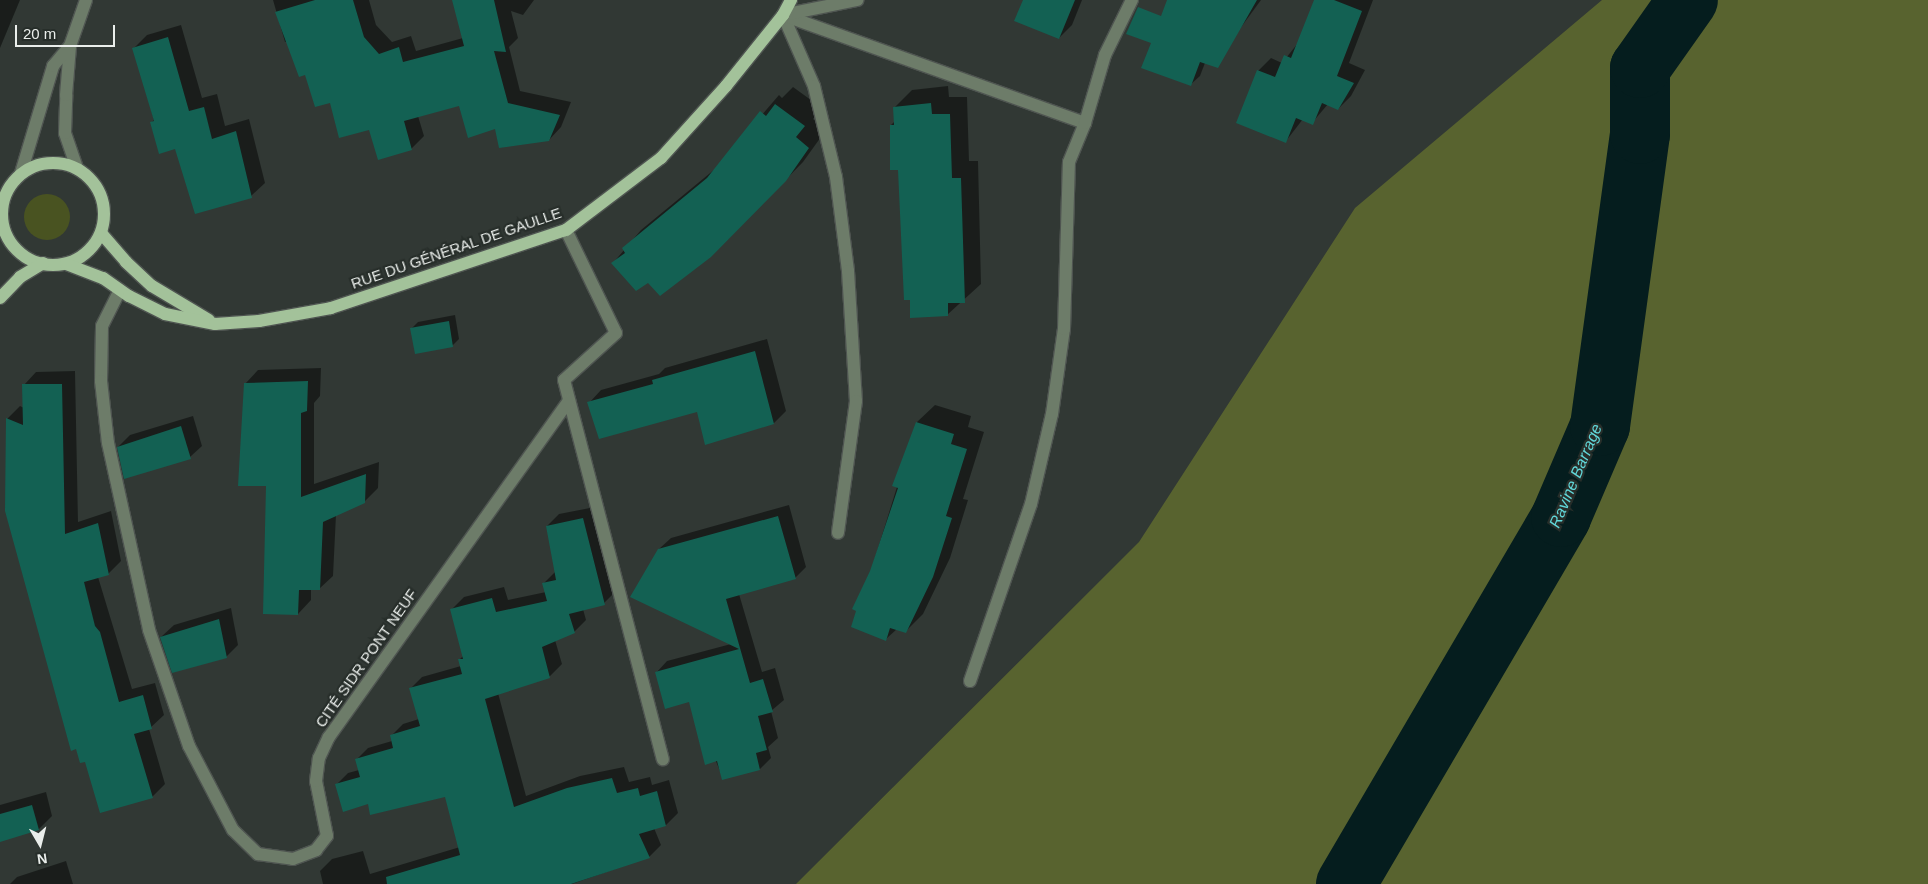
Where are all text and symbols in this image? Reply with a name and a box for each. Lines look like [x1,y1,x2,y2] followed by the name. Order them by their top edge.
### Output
[18,15,118,47] scale bar
[23,25,56,42] text: 20 m
[348,203,564,293] street label: RUE DU GÉNÉRAL DE GAULLE
[1545,421,1607,531] water label: Ravine Barrage
[311,585,421,731] street label: CITÉ SIDR PONT NEUF
[15,819,65,869] north arrow
[36,850,48,867] text: N

